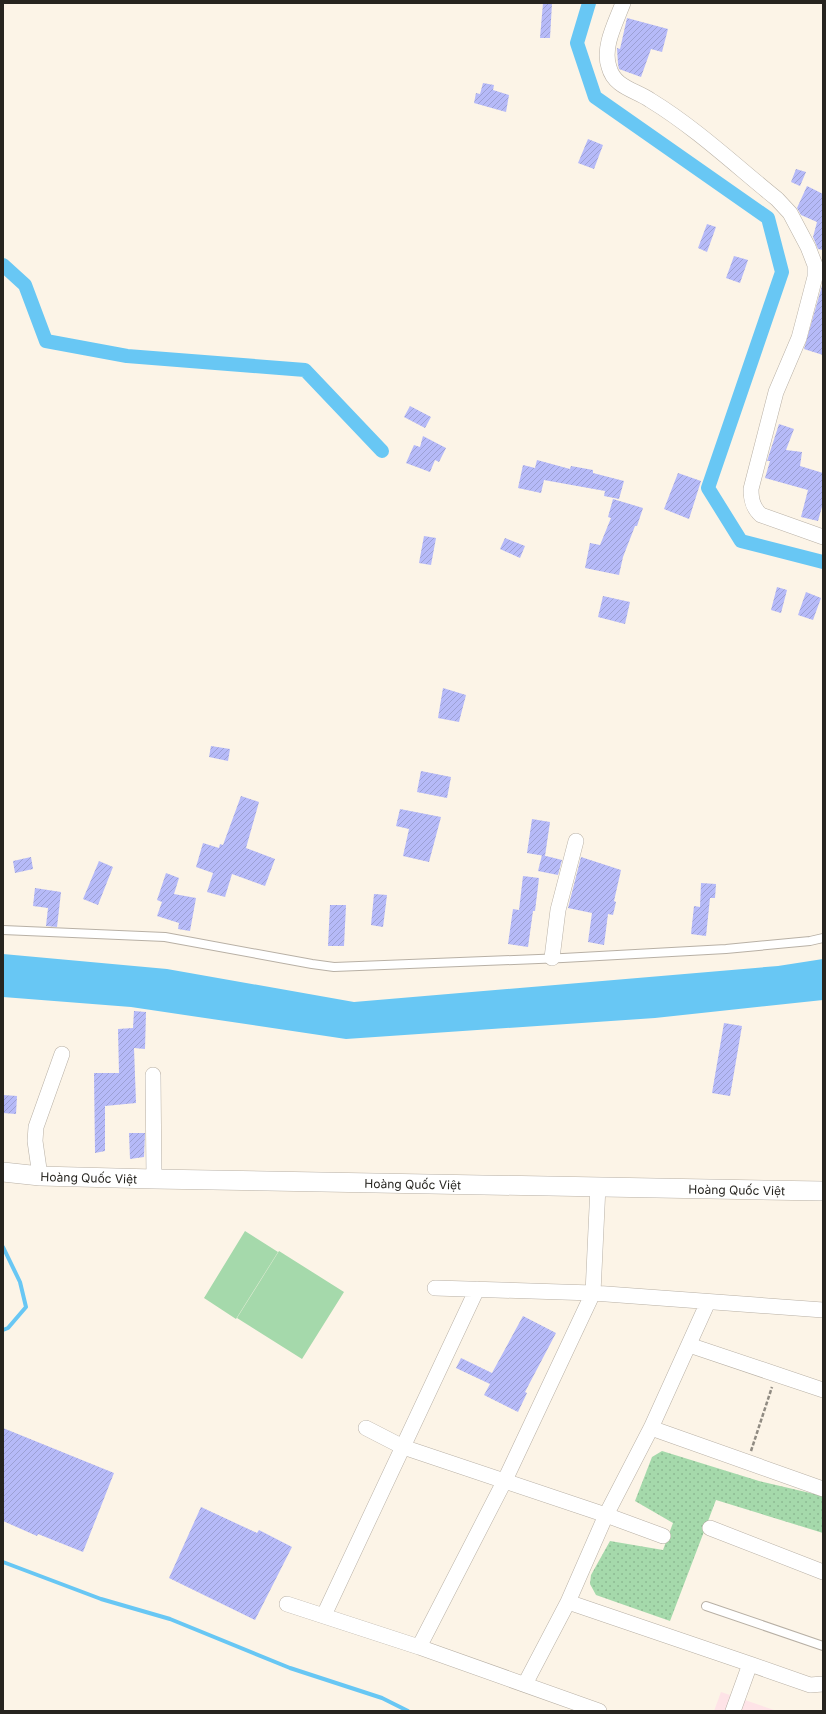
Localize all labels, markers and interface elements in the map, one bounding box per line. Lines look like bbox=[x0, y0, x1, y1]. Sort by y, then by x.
street label: Hoàng Quốc Việt bbox=[40, 1169, 137, 1186]
street label: Hoàng Quốc Việt bbox=[364, 1175, 461, 1192]
street label: Hoàng Quốc Việt bbox=[688, 1181, 785, 1198]

